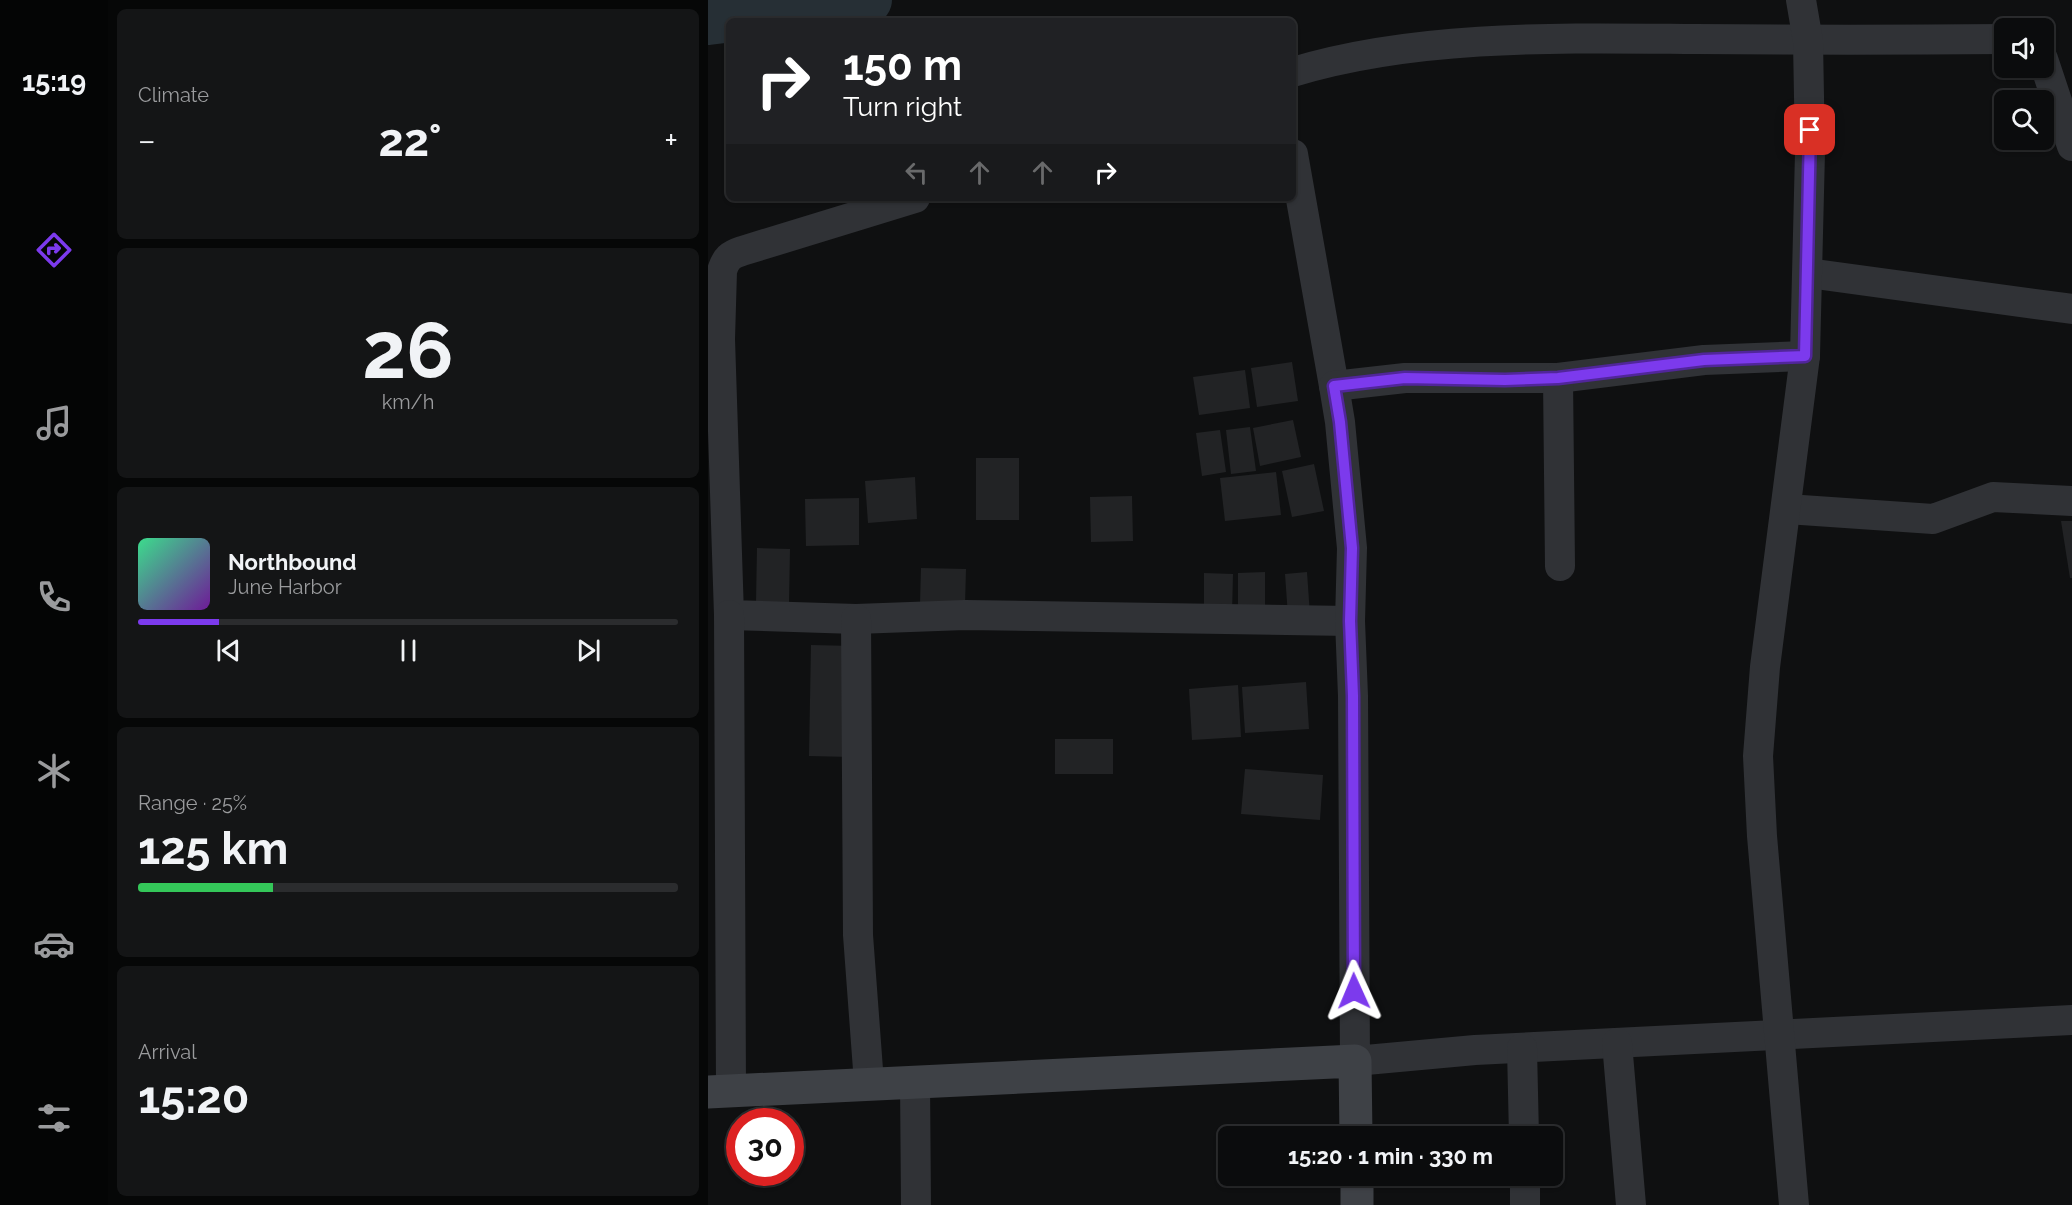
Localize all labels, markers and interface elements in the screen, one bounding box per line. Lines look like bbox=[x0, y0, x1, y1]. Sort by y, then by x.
map controls bbox=[1994, 18, 2054, 150]
button: sound bbox=[1994, 18, 2054, 78]
text: 150 m bbox=[843, 41, 962, 90]
icon: right bbox=[744, 42, 822, 120]
text: 15:19 bbox=[22, 66, 86, 97]
text: Climate bbox=[138, 83, 209, 107]
button: search bbox=[1994, 90, 2054, 150]
text: Turn right bbox=[843, 91, 962, 122]
pin bbox=[1784, 104, 1835, 155]
icon: arrive bbox=[1793, 113, 1826, 146]
text: 22° bbox=[378, 114, 442, 167]
text: − bbox=[138, 121, 156, 160]
text: + bbox=[664, 121, 678, 160]
icon: left bbox=[900, 156, 933, 189]
icon: ahead bbox=[963, 156, 996, 189]
icon: ahead bbox=[1026, 156, 1059, 189]
icon: right bbox=[1089, 156, 1122, 189]
icon: directions bbox=[33, 229, 75, 271]
text: 26 bbox=[362, 305, 454, 396]
text: km/h bbox=[382, 390, 434, 414]
icon: music bbox=[33, 402, 75, 444]
text: Northbound bbox=[228, 549, 357, 575]
text: June Harbor bbox=[228, 575, 342, 599]
icon: phone bbox=[33, 576, 75, 618]
icon: previous bbox=[212, 634, 245, 667]
icon: pause bbox=[392, 634, 425, 667]
icon: next bbox=[572, 634, 605, 667]
icon: climate bbox=[33, 750, 75, 792]
text: Range · 25% bbox=[138, 791, 247, 815]
text: 125 km bbox=[138, 822, 288, 875]
icon: car bbox=[33, 923, 75, 965]
position arrow bbox=[1322, 959, 1386, 1023]
text: Arrival bbox=[138, 1040, 197, 1064]
text: 15:20 bbox=[138, 1071, 249, 1124]
icon: filters bbox=[33, 1097, 75, 1139]
speed limit sign: 30 bbox=[726, 1108, 804, 1186]
text: 15:20 · 1 min · 330 m bbox=[1288, 1143, 1493, 1169]

